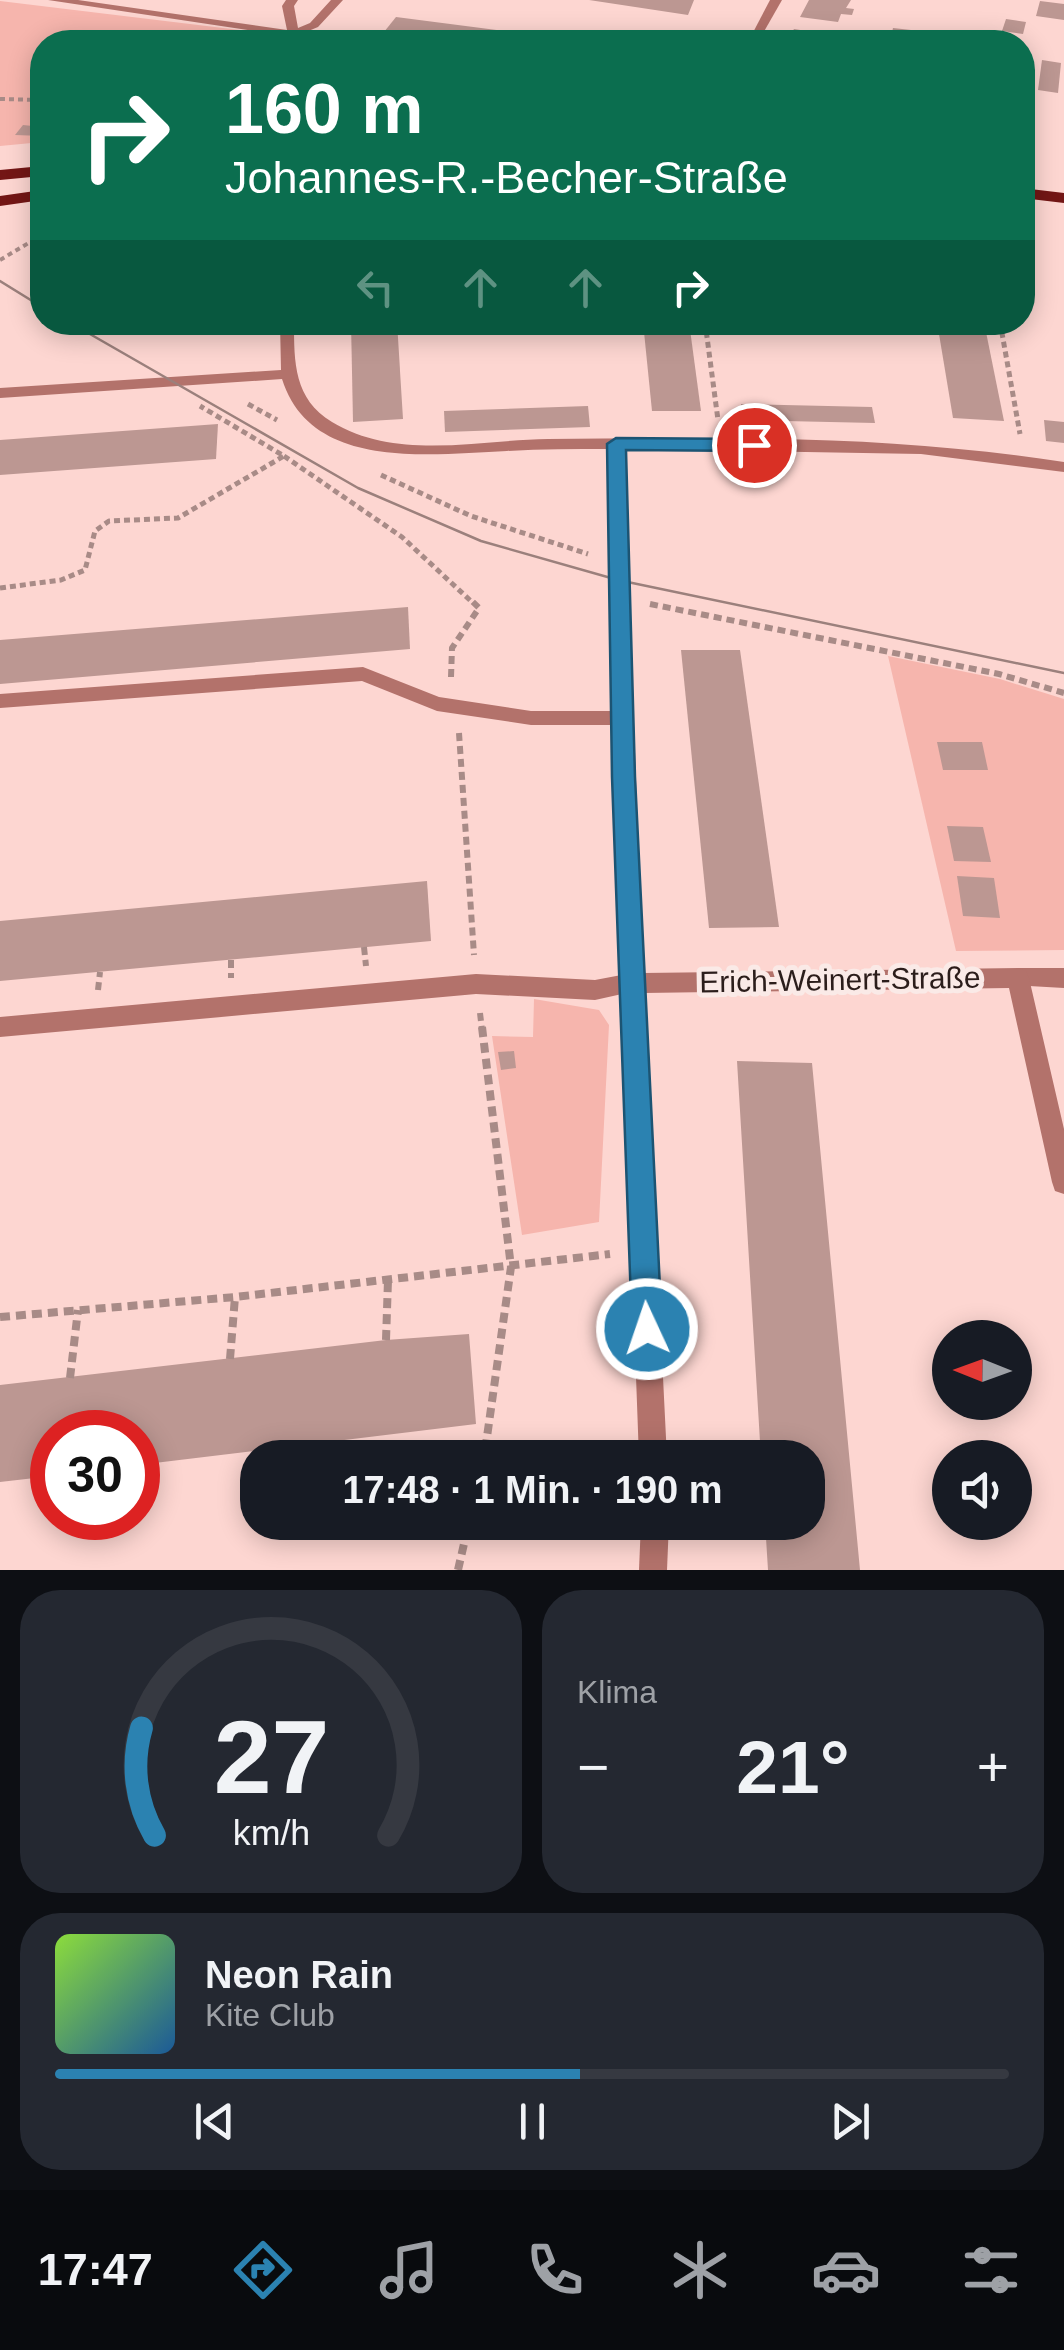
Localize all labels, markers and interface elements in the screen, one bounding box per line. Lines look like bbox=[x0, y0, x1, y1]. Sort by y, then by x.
icon: right bbox=[60, 70, 190, 200]
text: 160 m bbox=[225, 70, 423, 148]
text: Johannes-R.-Becher-Straße bbox=[225, 152, 788, 203]
icon: left bbox=[348, 260, 403, 315]
icon: ahead bbox=[453, 260, 508, 315]
icon: ahead bbox=[558, 260, 613, 315]
icon: right bbox=[663, 260, 718, 315]
pin bbox=[712, 403, 797, 488]
icon: arrive bbox=[727, 418, 782, 473]
street label: Erich-Weinert-Straße bbox=[699, 961, 981, 998]
position arrow bbox=[595, 1277, 699, 1381]
north arrow bbox=[932, 1320, 1032, 1420]
map controls bbox=[932, 1320, 1032, 1540]
speed limit sign: 30 bbox=[30, 1410, 160, 1540]
button: sound bbox=[932, 1440, 1032, 1540]
text: 17:48 · 1 Min. · 190 m bbox=[342, 1469, 723, 1511]
text: Klima bbox=[577, 1674, 657, 1710]
text: 27 bbox=[213, 1699, 329, 1815]
text: 21° bbox=[736, 1725, 850, 1809]
text: − bbox=[577, 1736, 609, 1798]
text: + bbox=[977, 1736, 1009, 1798]
text: km/h bbox=[232, 1813, 310, 1853]
text: Neon Rain bbox=[205, 1954, 393, 1996]
text: Kite Club bbox=[205, 1997, 335, 2033]
icon: previous bbox=[187, 2094, 242, 2149]
icon: pause bbox=[505, 2094, 560, 2149]
icon: next bbox=[823, 2094, 878, 2149]
icon: directions bbox=[228, 2235, 298, 2305]
icon: music bbox=[374, 2235, 444, 2305]
icon: phone bbox=[520, 2235, 590, 2305]
icon: climate bbox=[665, 2235, 735, 2305]
icon: car bbox=[811, 2235, 881, 2305]
icon: filters bbox=[956, 2235, 1026, 2305]
text: 17:47 bbox=[38, 2244, 153, 2295]

